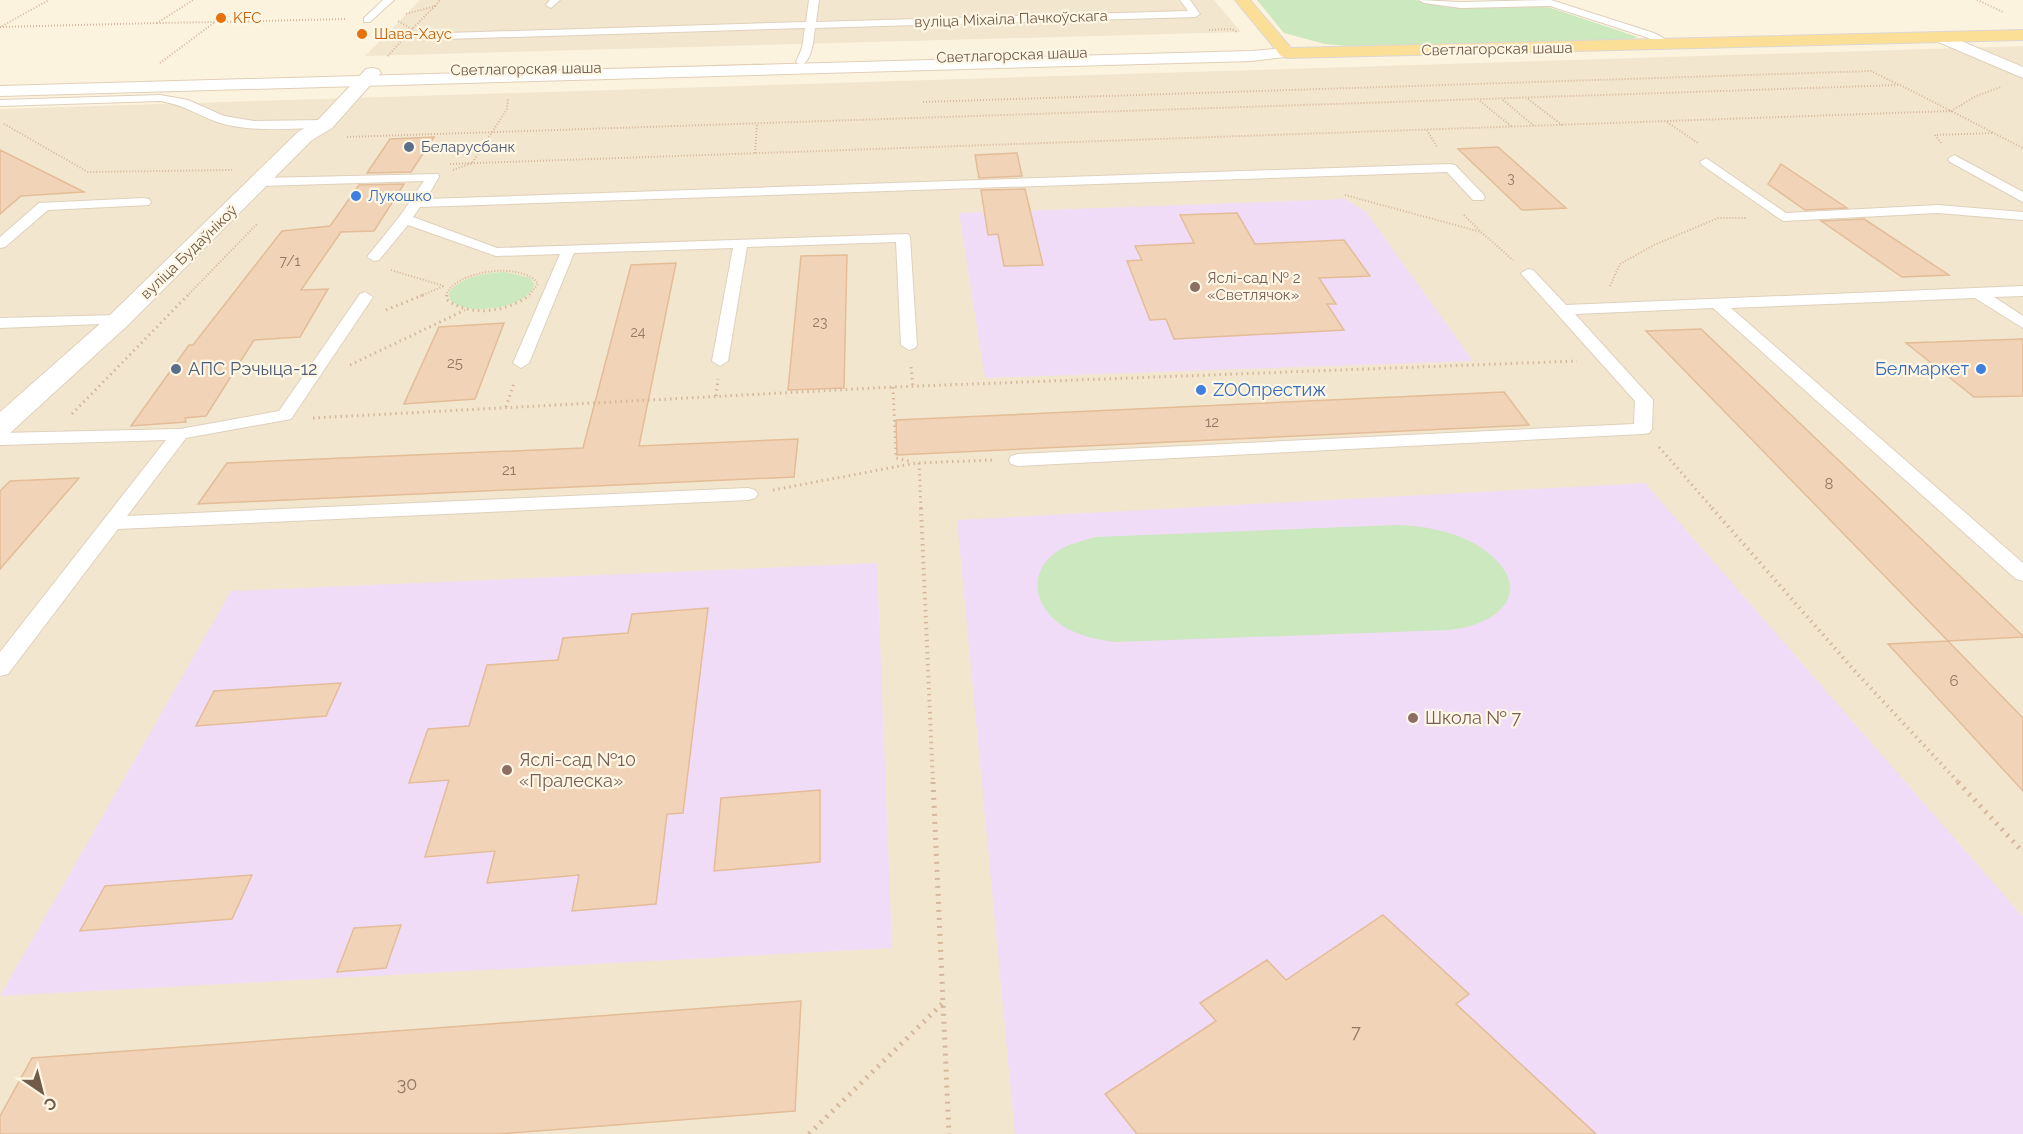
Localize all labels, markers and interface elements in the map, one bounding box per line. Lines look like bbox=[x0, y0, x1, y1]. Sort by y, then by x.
street label: вуліца Міхаіла Пачкоўскага bbox=[914, 7, 1108, 31]
place label: KFC bbox=[233, 9, 262, 27]
marker: KFC bbox=[214, 11, 228, 25]
place label: Шава-Хаус bbox=[374, 25, 452, 43]
marker: Шава-Хаус bbox=[355, 27, 369, 41]
street label: Светлагорская шаша bbox=[1421, 39, 1573, 59]
street label: Светлагорская шаша bbox=[936, 43, 1088, 67]
street label: Светлагорская шаша bbox=[450, 59, 602, 79]
place label: Беларусбанк bbox=[421, 138, 515, 156]
marker: Беларусбанк bbox=[402, 140, 416, 154]
house number: 3 bbox=[1507, 170, 1515, 186]
place label: Лукошко bbox=[368, 187, 432, 205]
marker: Лукошко bbox=[349, 189, 363, 203]
street label: вуліца Будаўнікоў bbox=[137, 201, 241, 303]
house number: 7/1 bbox=[280, 253, 300, 269]
place label: Яслі-сад № 2 «Светлячок» bbox=[1207, 269, 1301, 304]
marker: Яслі-сад № 2 «Светлячок» bbox=[1188, 280, 1202, 294]
house number: 23 bbox=[813, 314, 827, 330]
house number: 24 bbox=[631, 324, 646, 340]
house number: 25 bbox=[447, 354, 463, 372]
place label: АПС Рэчыца-12 bbox=[188, 358, 317, 379]
place label: Белмаркет bbox=[1875, 358, 1969, 379]
marker: АПС Рэчыца-12 bbox=[169, 362, 183, 376]
marker: Белмаркет bbox=[1974, 362, 1988, 376]
place label: ZOOпрестиж bbox=[1213, 379, 1326, 400]
marker: ZOOпрестиж bbox=[1194, 383, 1208, 397]
house number: 12 bbox=[1205, 413, 1219, 431]
house number: 21 bbox=[502, 461, 517, 479]
house number: 8 bbox=[1825, 475, 1834, 493]
house number: 6 bbox=[1949, 672, 1959, 690]
place label: Школа № 7 bbox=[1425, 707, 1521, 728]
marker: Школа № 7 bbox=[1406, 711, 1420, 725]
place label: Яслі-сад №10 «Пралеска» bbox=[519, 749, 636, 791]
marker: Яслі-сад №10 «Пралеска» bbox=[500, 763, 514, 777]
house number: 7 bbox=[1351, 1021, 1361, 1042]
north arrow bbox=[12, 1062, 72, 1122]
house number: 30 bbox=[397, 1073, 417, 1094]
text: С bbox=[40, 1093, 60, 1115]

